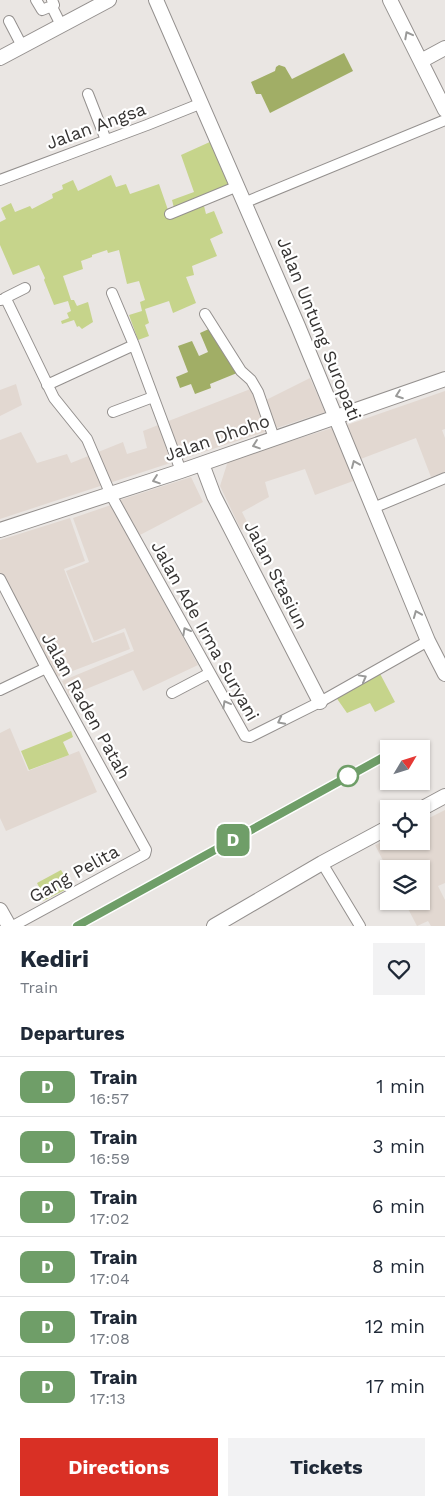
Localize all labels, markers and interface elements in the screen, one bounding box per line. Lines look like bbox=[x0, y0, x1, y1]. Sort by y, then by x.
one-way arrow bbox=[404, 31, 414, 40]
street label: Jalan Angsa bbox=[43, 98, 149, 153]
street label: Jalan Untung Suropati bbox=[273, 234, 366, 424]
one-way arrow bbox=[395, 389, 404, 399]
street label: Jalan Dhoho bbox=[162, 410, 272, 465]
one-way arrow bbox=[252, 439, 261, 449]
one-way arrow bbox=[350, 460, 361, 469]
one-way arrow bbox=[152, 474, 160, 484]
street label: Jalan Stasiun bbox=[240, 517, 313, 632]
street label: Jalan Ade Irma Suryani bbox=[147, 537, 264, 724]
one-way arrow bbox=[413, 610, 423, 619]
one-way arrow bbox=[182, 627, 192, 636]
street label: Jalan Raden Patah bbox=[38, 629, 135, 782]
one-way arrow bbox=[357, 674, 366, 684]
one-way arrow bbox=[222, 700, 232, 709]
one-way arrow bbox=[278, 715, 287, 725]
north arrow bbox=[380, 740, 430, 790]
map controls bbox=[380, 740, 430, 910]
unlabelled marker bbox=[337, 765, 359, 787]
button: locate bbox=[380, 800, 430, 850]
line badge: D bbox=[217, 824, 249, 856]
text: D bbox=[227, 829, 239, 850]
street label: Gang Pelita bbox=[25, 840, 122, 907]
button: layers bbox=[380, 860, 430, 910]
button: heart bbox=[373, 943, 425, 995]
text: Kediri bbox=[20, 945, 89, 973]
text: Train bbox=[20, 978, 58, 997]
text: Departures bbox=[20, 1022, 125, 1045]
text: Train bbox=[90, 1066, 138, 1089]
text: 1 min bbox=[376, 1075, 425, 1098]
text: D bbox=[41, 1076, 54, 1097]
text: 16:57 bbox=[90, 1089, 129, 1108]
text: Train bbox=[90, 1126, 138, 1149]
text: 3 min bbox=[373, 1135, 425, 1158]
text: D bbox=[41, 1136, 54, 1157]
text: 16:59 bbox=[90, 1149, 130, 1168]
text: Train bbox=[90, 1186, 138, 1209]
text: 6 min bbox=[372, 1195, 425, 1218]
text: D bbox=[41, 1196, 54, 1217]
text: 17:02 bbox=[90, 1209, 129, 1228]
text: Train bbox=[90, 1246, 138, 1269]
text: 8 min bbox=[372, 1255, 425, 1278]
text: D bbox=[41, 1256, 54, 1277]
text: 17:04 bbox=[90, 1269, 130, 1288]
text: Train bbox=[90, 1306, 138, 1329]
text: 12 min bbox=[365, 1315, 425, 1338]
text: D bbox=[41, 1316, 54, 1337]
text: 17:08 bbox=[90, 1329, 130, 1348]
text: Train bbox=[90, 1366, 138, 1389]
text: 17 min bbox=[366, 1375, 425, 1398]
text: D bbox=[41, 1376, 54, 1397]
text: 17:13 bbox=[90, 1389, 126, 1408]
button: Directions bbox=[20, 1438, 218, 1496]
button: Tickets bbox=[228, 1438, 425, 1496]

